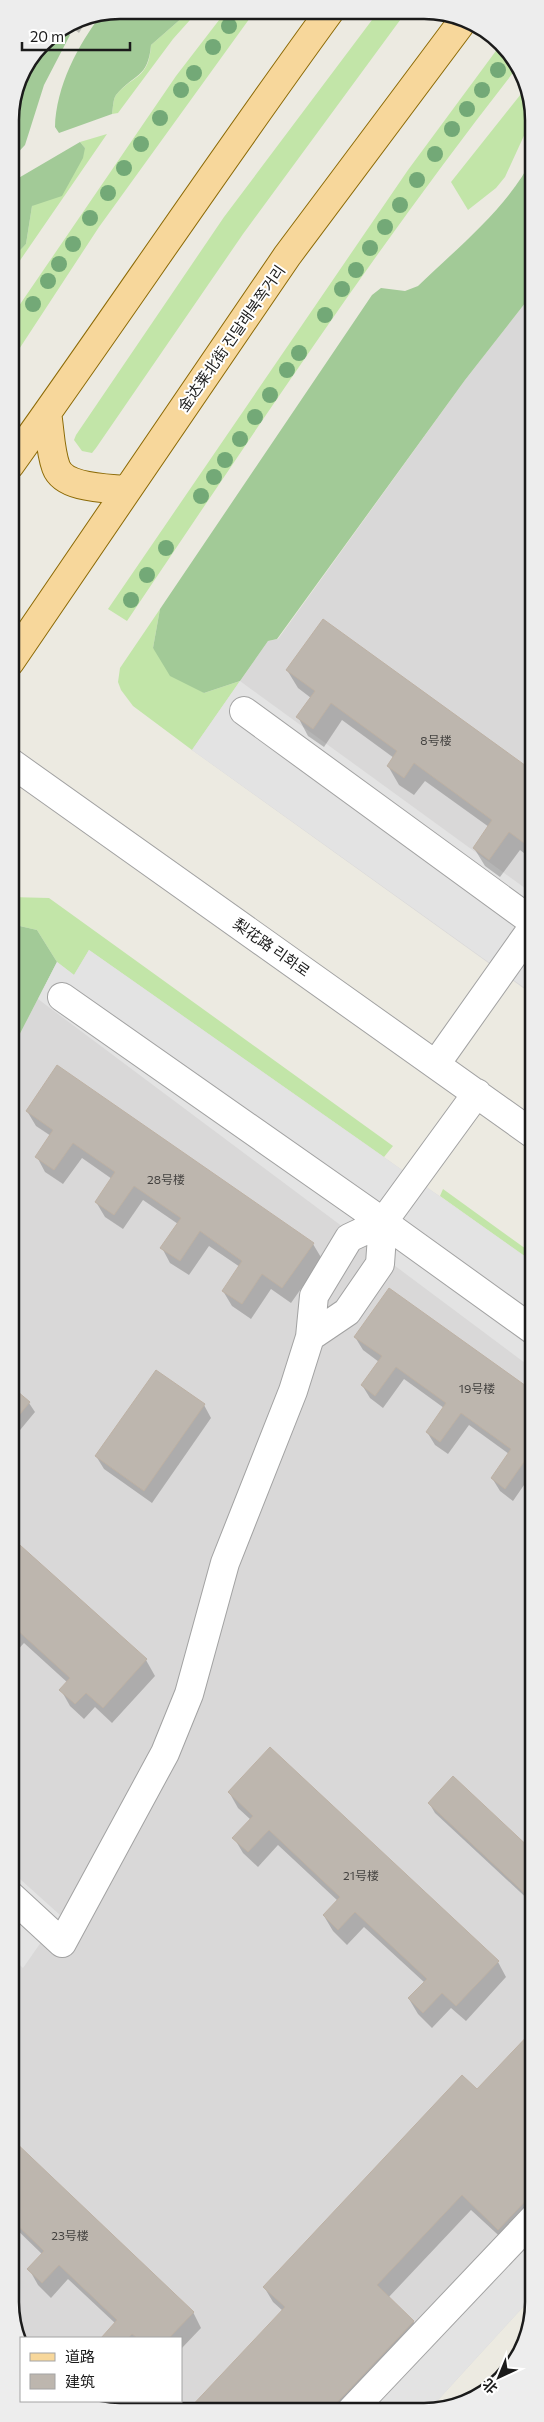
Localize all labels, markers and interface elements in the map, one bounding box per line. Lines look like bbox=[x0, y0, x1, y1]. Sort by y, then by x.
scale bar bbox=[22, 20, 130, 52]
text: 20 m bbox=[30, 27, 64, 45]
street label: 金达莱北街 진달래북쪽거리 bbox=[174, 261, 288, 415]
house number: 8号楼 bbox=[420, 733, 452, 747]
street label: 梨花路 리화로 bbox=[230, 914, 314, 980]
house number: 28号楼 bbox=[147, 1172, 185, 1186]
house number: 19号楼 bbox=[459, 1381, 495, 1395]
house number: 21号楼 bbox=[343, 1868, 379, 1882]
house number: 23号楼 bbox=[51, 2228, 89, 2242]
legend bbox=[20, 2337, 182, 2402]
text: 道路 bbox=[65, 2347, 95, 2365]
north arrow bbox=[474, 2352, 524, 2402]
text: 建筑 bbox=[65, 2372, 95, 2390]
text: 北 bbox=[479, 2376, 501, 2398]

